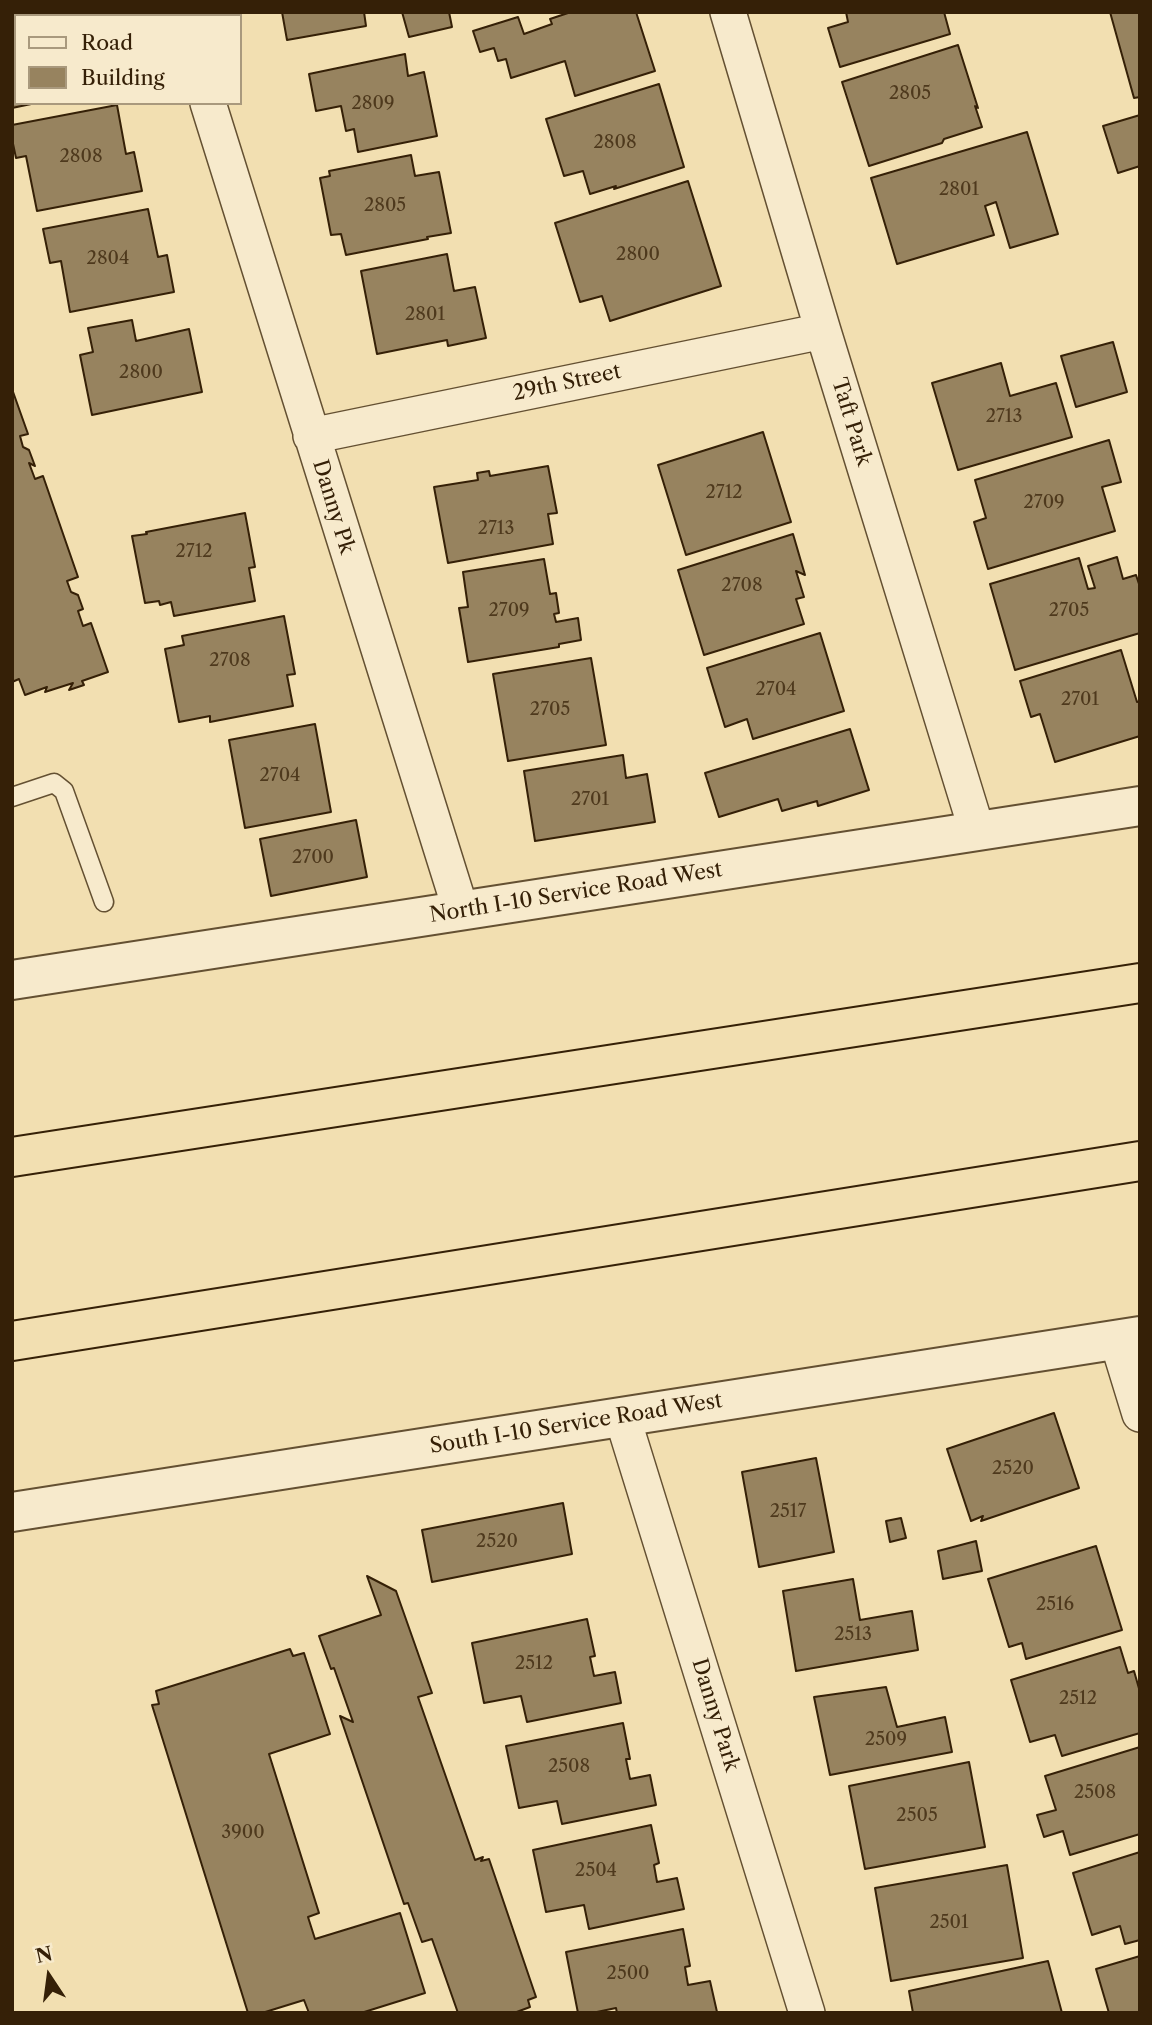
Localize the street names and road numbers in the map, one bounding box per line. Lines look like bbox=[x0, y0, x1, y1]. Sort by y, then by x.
street label: 29th Street bbox=[511, 359, 623, 407]
street label: Taft Park bbox=[826, 375, 876, 469]
street label: Danny Pk bbox=[307, 457, 359, 557]
street label: North I-10 Service Road West bbox=[428, 857, 724, 929]
street label: South I-10 Service Road West bbox=[428, 1388, 724, 1460]
street label: Danny Park bbox=[686, 1655, 744, 1775]

